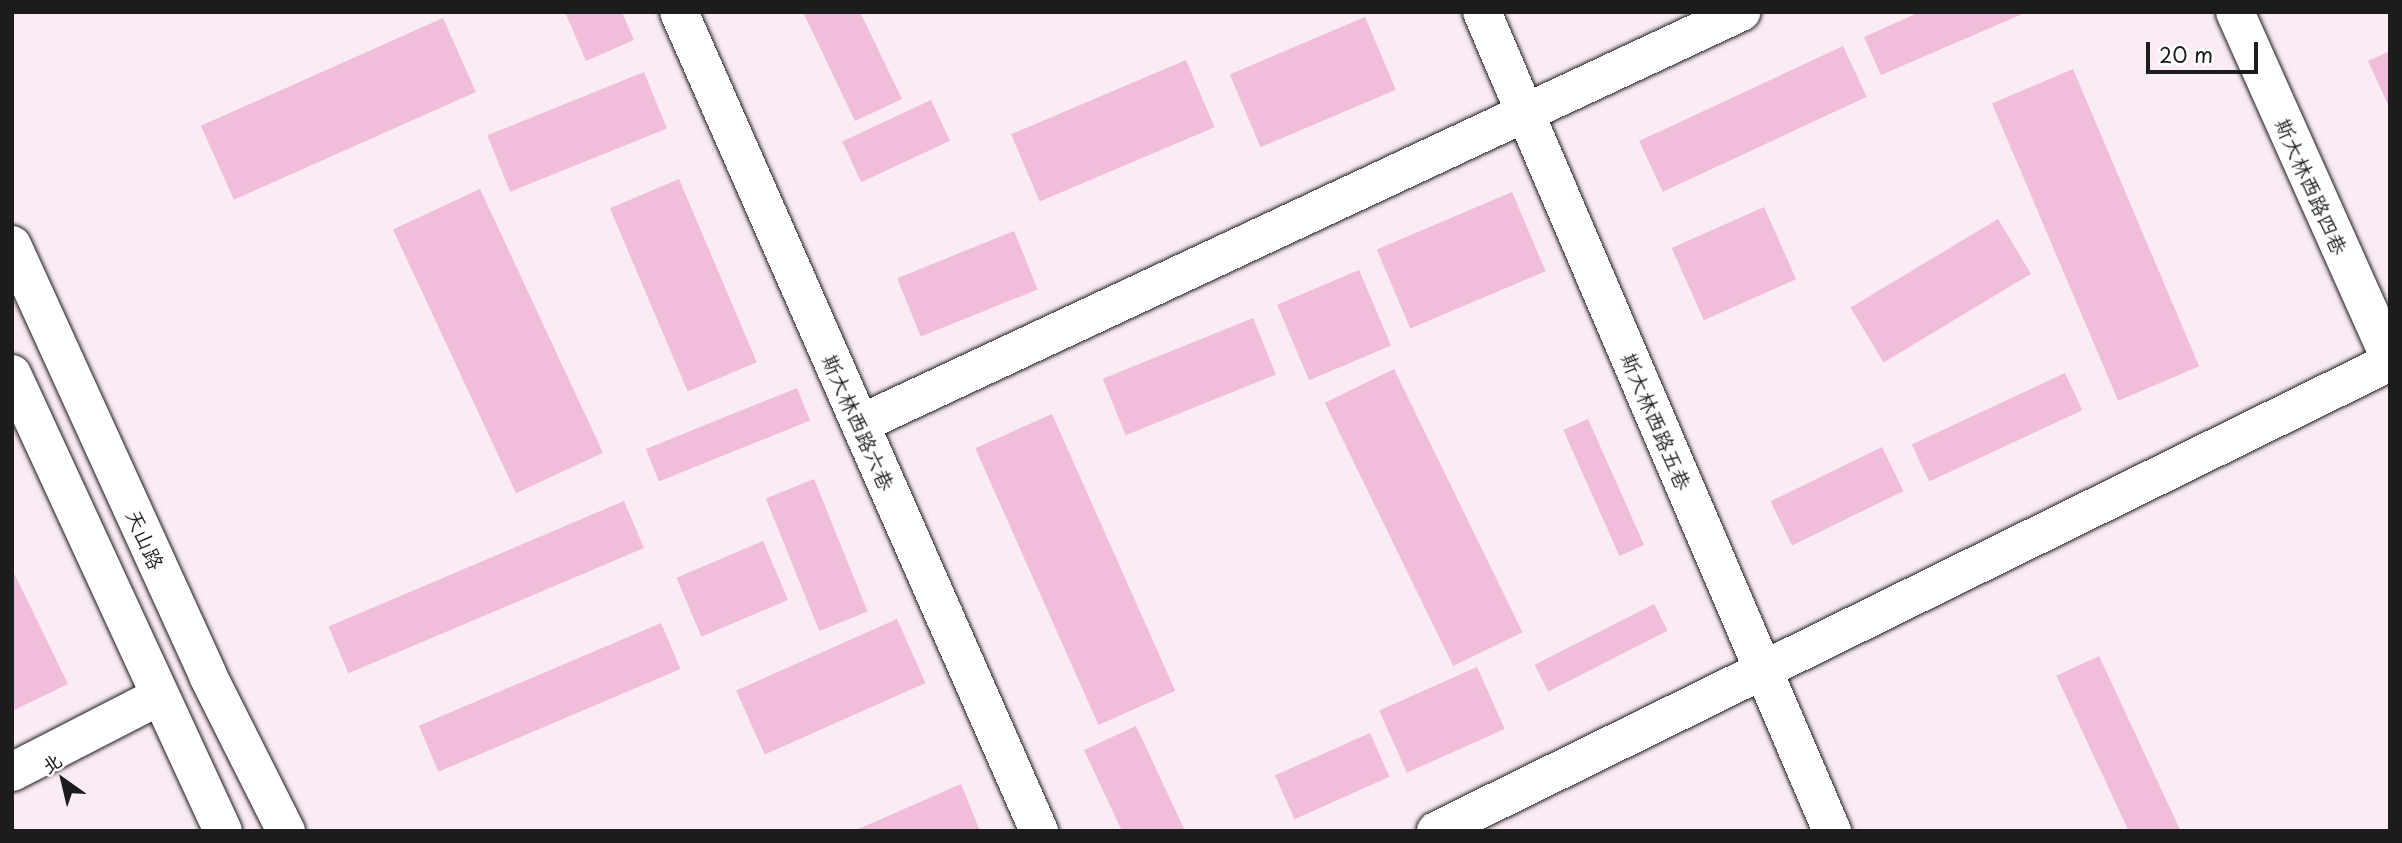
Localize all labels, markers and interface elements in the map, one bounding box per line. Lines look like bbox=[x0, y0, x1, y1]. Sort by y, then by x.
scale bar bbox=[2150, 28, 2262, 72]
text: 20 m bbox=[2159, 38, 2213, 70]
street label: 斯大林西路四巷 bbox=[2271, 114, 2353, 258]
street label: 斯大林西路五巷 bbox=[1617, 348, 1697, 494]
street label: 斯大林西路六巷 bbox=[818, 350, 900, 494]
street label: 天山路 bbox=[122, 505, 170, 573]
north arrow bbox=[28, 745, 98, 815]
text: 北 bbox=[36, 746, 67, 780]

